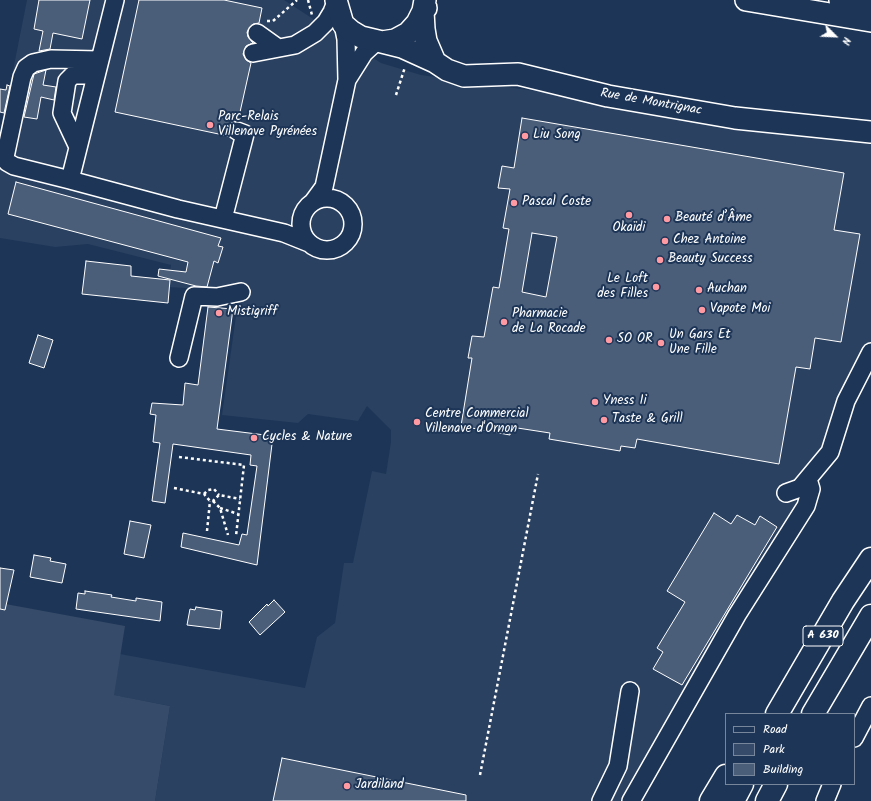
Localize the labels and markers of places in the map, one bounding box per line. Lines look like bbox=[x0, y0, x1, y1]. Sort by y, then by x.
place label: Parc-Relais Villenave Pyrénées bbox=[218, 110, 317, 141]
marker: Parc-Relais Villenave Pyrénées bbox=[205, 120, 215, 130]
place label: Liu Song bbox=[533, 128, 581, 144]
marker: Liu Song bbox=[520, 131, 530, 141]
place label: Pascal Coste bbox=[522, 195, 591, 211]
marker: Pascal Coste bbox=[509, 198, 519, 208]
marker: Okaïdi bbox=[624, 210, 634, 220]
place label: Beauté d’Âme bbox=[675, 211, 752, 227]
marker: Beauté d’Âme bbox=[662, 214, 672, 224]
place label: Okaïdi bbox=[613, 221, 645, 237]
place label: Chez Antoine bbox=[673, 233, 746, 249]
marker: Chez Antoine bbox=[660, 236, 670, 246]
place label: Beauty Success bbox=[668, 252, 752, 268]
marker: Beauty Success bbox=[655, 255, 665, 265]
place label: Le Loft des Filles bbox=[597, 272, 648, 303]
marker: Le Loft des Filles bbox=[651, 282, 661, 292]
place label: Auchan bbox=[707, 282, 747, 298]
marker: Auchan bbox=[694, 285, 704, 295]
place label: Vapote Moi bbox=[710, 302, 770, 318]
place label: Mistigriff bbox=[227, 305, 277, 321]
marker: Vapote Moi bbox=[697, 305, 707, 315]
place label: Pharmacie de La Rocade bbox=[512, 307, 586, 338]
marker: Mistigriff bbox=[214, 308, 224, 318]
marker: Pharmacie de La Rocade bbox=[499, 317, 509, 327]
place label: Un Gars Et Une Fille bbox=[669, 328, 731, 359]
place label: SO OR bbox=[617, 332, 653, 348]
marker: SO OR bbox=[604, 335, 614, 345]
marker: Un Gars Et Une Fille bbox=[656, 338, 666, 348]
place label: Yness Ii bbox=[603, 394, 647, 410]
marker: Yness Ii bbox=[590, 397, 600, 407]
place label: Centre Commercial Villenave d'Ornon bbox=[425, 407, 529, 438]
place label: Taste & Grill bbox=[612, 412, 683, 428]
marker: Taste & Grill bbox=[599, 415, 609, 425]
marker: Centre Commercial Villenave d'Ornon bbox=[412, 417, 422, 427]
place label: Cycles & Nature bbox=[262, 430, 352, 446]
marker: Cycles & Nature bbox=[249, 433, 259, 443]
place label: Jardiland bbox=[355, 778, 404, 794]
marker: Jardiland bbox=[342, 781, 352, 791]

